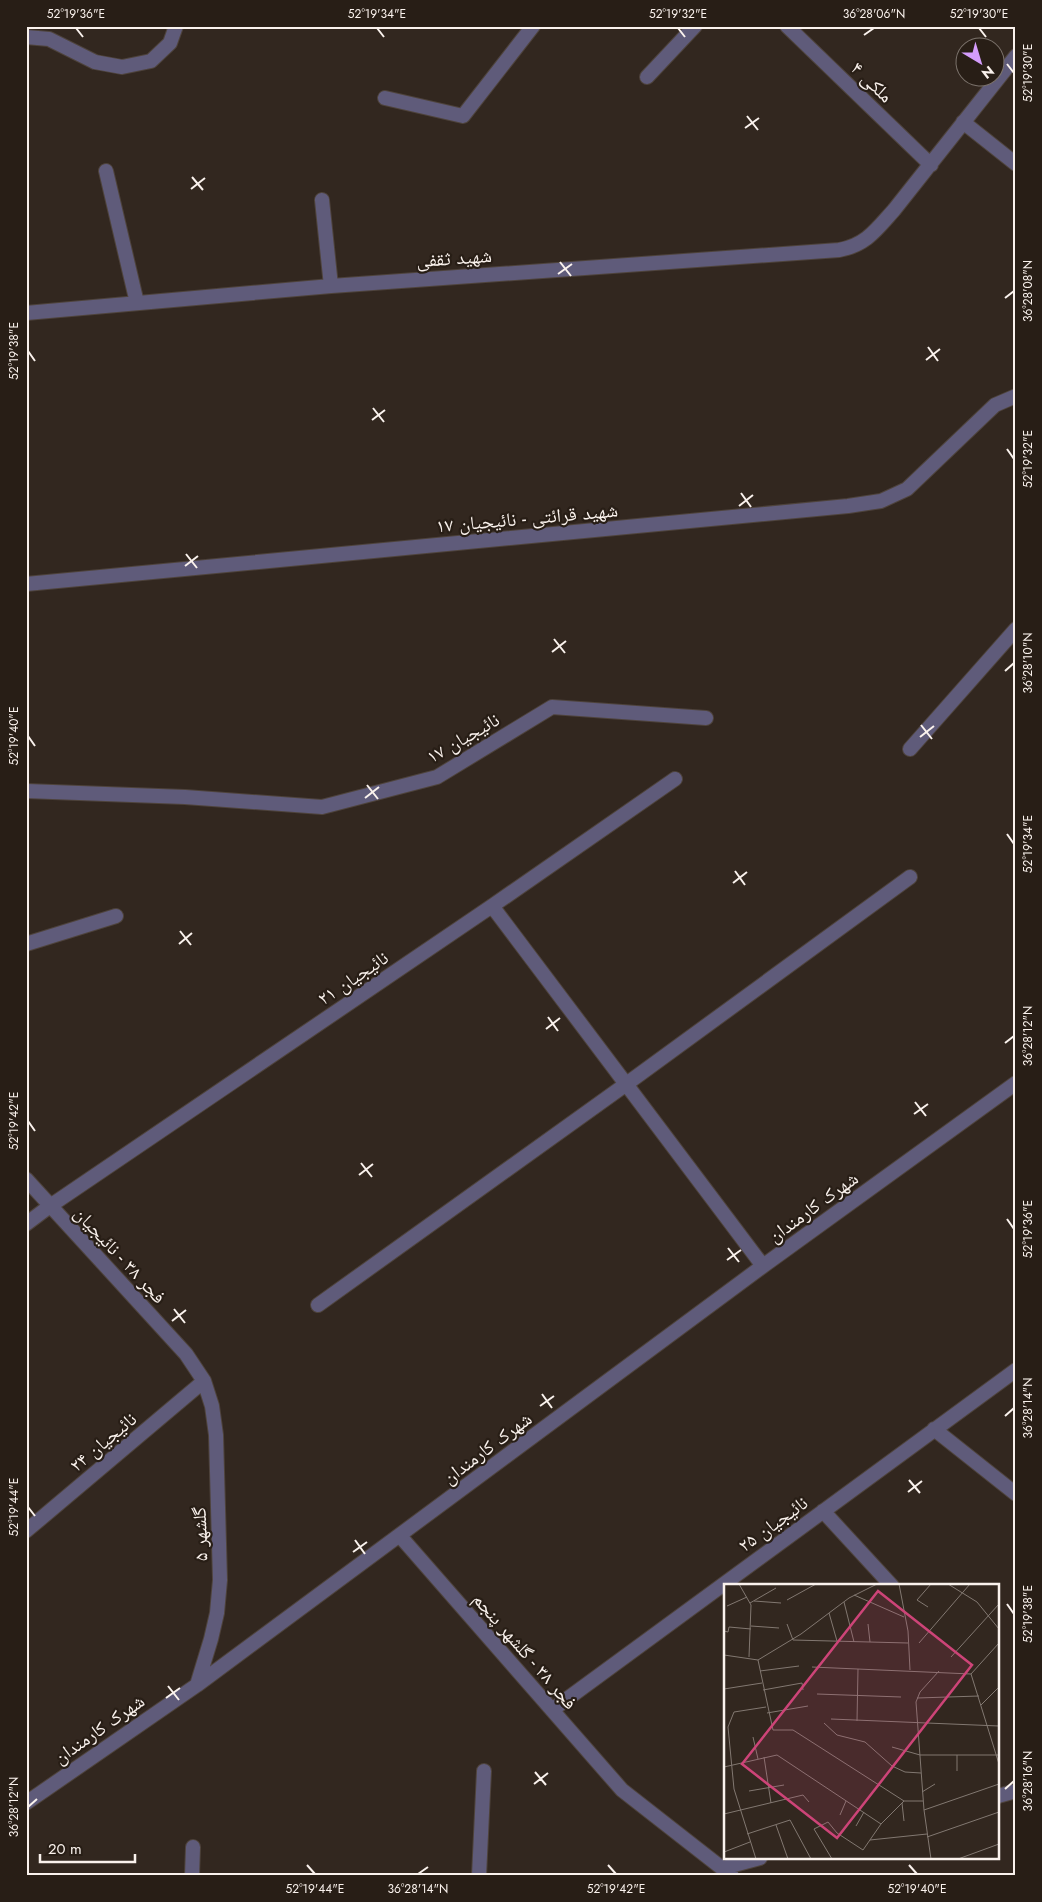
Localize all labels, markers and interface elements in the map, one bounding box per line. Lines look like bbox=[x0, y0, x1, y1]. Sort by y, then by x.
text: 52°19'36"E bbox=[47, 5, 105, 23]
text: 52°19'34"E bbox=[348, 5, 406, 23]
text: 52°19'32"E bbox=[649, 5, 707, 23]
text: 36°28'06"N bbox=[843, 5, 905, 23]
text: 52°19'30"E bbox=[950, 5, 1008, 23]
north arrow bbox=[954, 38, 1004, 88]
text: 52°19'30"E bbox=[1019, 44, 1037, 102]
street label: ملکی ۴ bbox=[845, 55, 899, 109]
text: N bbox=[977, 61, 999, 84]
street label: شهید ثقفی bbox=[415, 242, 493, 274]
text: 36°28'08"N bbox=[1019, 260, 1037, 322]
text: 52°19'38"E bbox=[5, 322, 23, 380]
text: 52°19'32"E bbox=[1019, 430, 1037, 488]
street label: شهید قرائتی - نائیجیان ۱۷ bbox=[435, 497, 619, 539]
text: 36°28'10"N bbox=[1019, 632, 1037, 694]
text: 52°19'40"E bbox=[5, 706, 23, 766]
street label: نائیجیان ۱۷ bbox=[421, 706, 505, 770]
text: 52°19'34"E bbox=[1019, 815, 1037, 873]
street label: نائیجیان ۲۱ bbox=[312, 944, 394, 1012]
text: 36°28'12"N bbox=[1019, 1006, 1037, 1066]
text: 52°19'42"E bbox=[5, 1092, 23, 1150]
street label: شهرک کارمندان bbox=[762, 1165, 864, 1249]
street label: فجر ۳۸ - نائیجیان bbox=[68, 1200, 172, 1310]
text: 52°19'36"E bbox=[1019, 1200, 1037, 1258]
text: 36°28'14"N bbox=[1019, 1378, 1037, 1438]
street label: شهرک کارمندان bbox=[437, 1405, 537, 1491]
street label: نائیجیان ۲۴ bbox=[64, 1406, 142, 1478]
text: 52°19'44"E bbox=[5, 1478, 23, 1536]
street label: نائیجیان ۲۵ bbox=[733, 1489, 813, 1559]
street label: گلشهر ۵ bbox=[186, 1506, 214, 1562]
inset map bbox=[724, 1584, 1000, 1860]
text: 52°19'38"E bbox=[1019, 1585, 1037, 1643]
street label: فجر ۳۸ - گلشهر پنجم bbox=[467, 1587, 583, 1715]
street label: شهرک کارمندان bbox=[48, 1688, 150, 1770]
text: 36°28'16"N bbox=[1019, 1751, 1037, 1811]
text: 36°28'12"N bbox=[5, 1777, 23, 1837]
scale bar bbox=[40, 1832, 135, 1864]
text: 20 m bbox=[48, 1838, 82, 1860]
text: 52°19'44"E bbox=[286, 1880, 344, 1898]
text: 36°28'14"N bbox=[388, 1880, 448, 1898]
text: 52°19'42"E bbox=[587, 1880, 645, 1898]
text: 52°19'40"E bbox=[887, 1880, 947, 1898]

